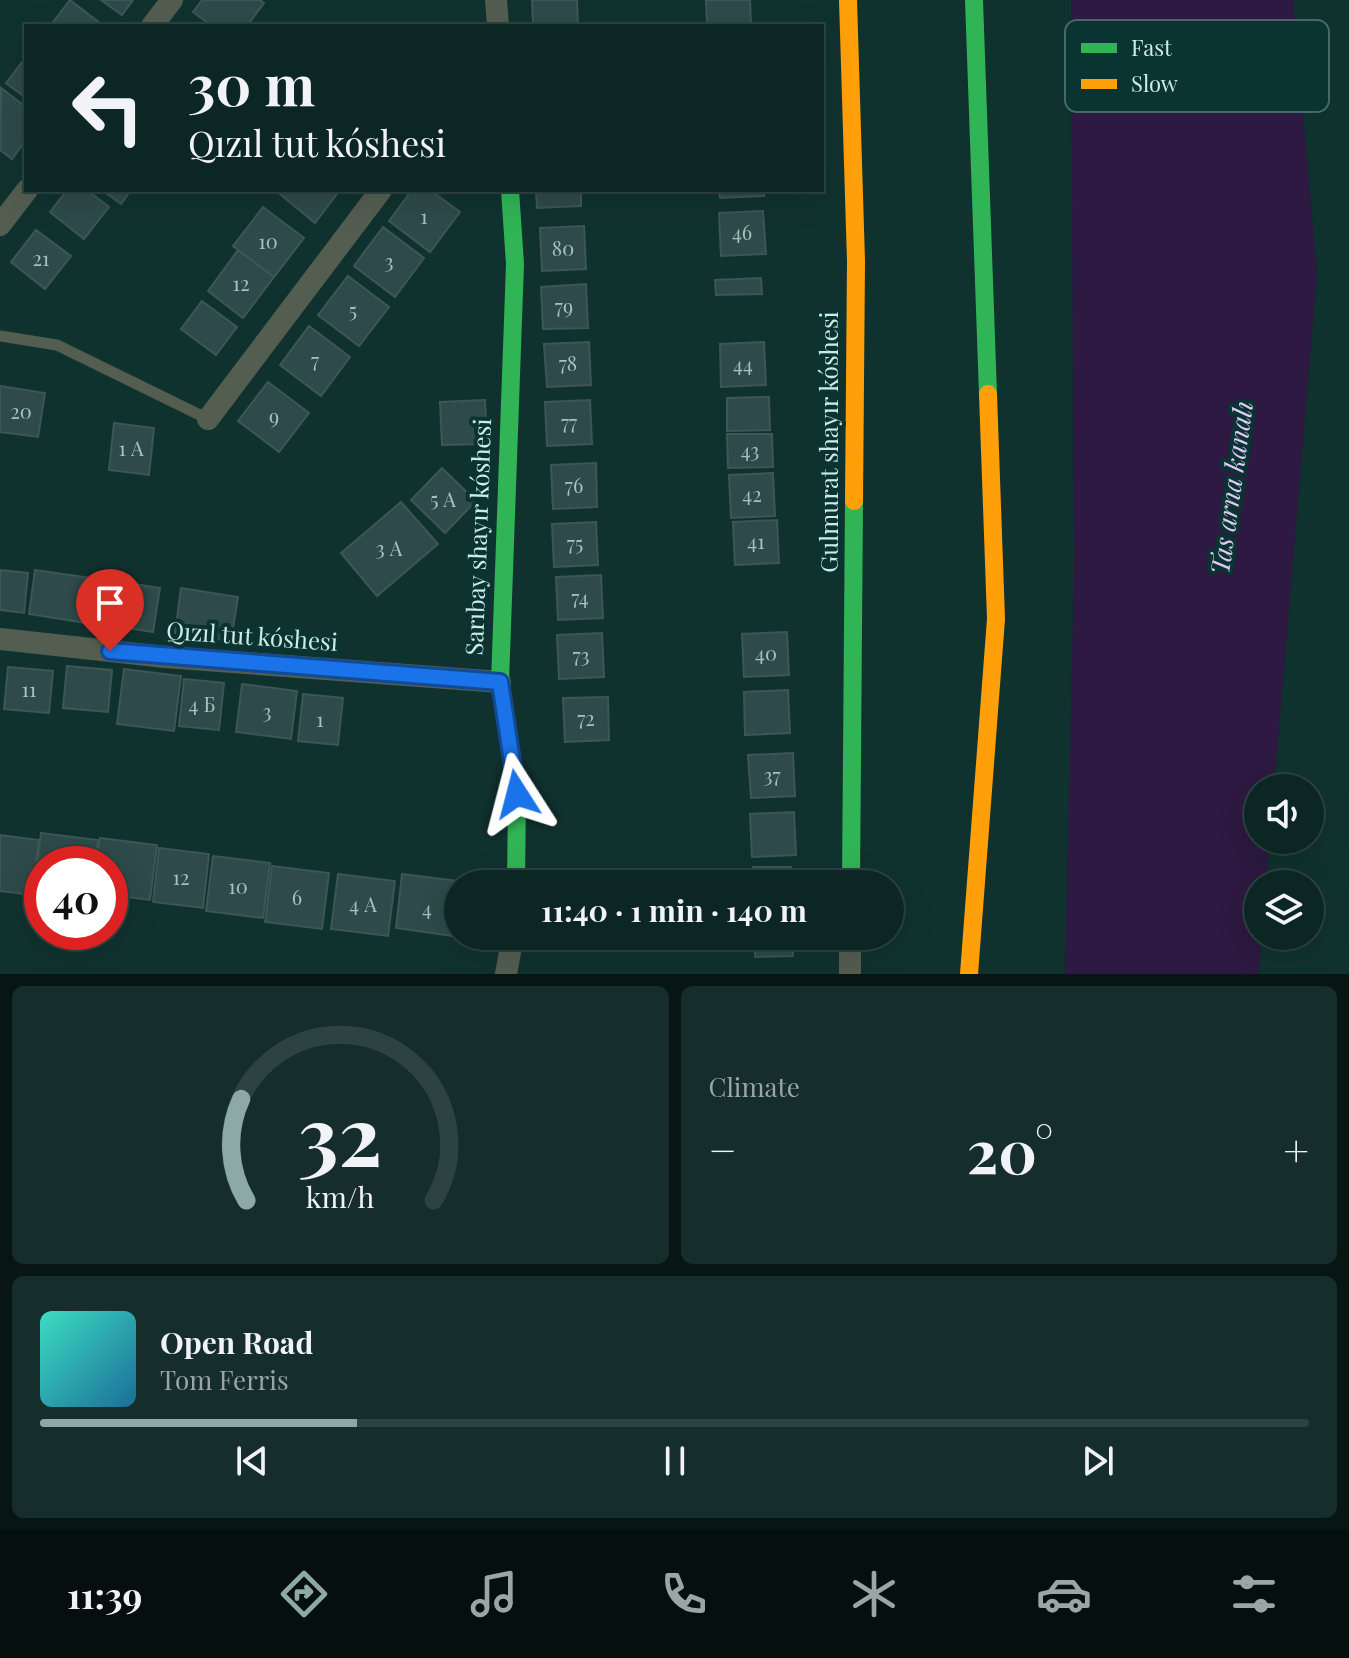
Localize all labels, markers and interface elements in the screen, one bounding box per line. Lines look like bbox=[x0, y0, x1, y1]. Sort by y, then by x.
legend bbox=[1065, 20, 1329, 112]
text: Fast bbox=[1131, 32, 1173, 62]
text: 30 m bbox=[188, 46, 315, 121]
icon: left bbox=[56, 56, 160, 160]
text: Slow bbox=[1131, 68, 1178, 98]
text: Qızıl tut kóshesi bbox=[188, 118, 446, 166]
house number: 1 bbox=[420, 202, 428, 229]
house number: 46 bbox=[732, 218, 752, 245]
house number: 10 bbox=[258, 227, 278, 254]
house number: 80 bbox=[552, 234, 574, 261]
house number: 21 bbox=[33, 244, 49, 271]
house number: 3 bbox=[384, 247, 394, 274]
house number: 12 bbox=[233, 269, 249, 296]
house number: 79 bbox=[555, 292, 573, 319]
house number: 5 bbox=[349, 296, 357, 323]
street label: Gulmurat shayır kóshesi bbox=[812, 311, 844, 573]
house number: 7 bbox=[311, 346, 319, 373]
house number: 78 bbox=[559, 349, 577, 376]
house number: 44 bbox=[733, 350, 753, 377]
house number: 20 bbox=[10, 397, 32, 424]
water label: Tas arna kanalı bbox=[1201, 399, 1260, 577]
house number: 9 bbox=[269, 402, 279, 429]
house number: 77 bbox=[561, 408, 577, 435]
street label: Sarıbay shayır kóshesi bbox=[457, 418, 497, 656]
house number: 1 А bbox=[119, 434, 144, 461]
house number: 43 bbox=[741, 436, 759, 463]
house number: 76 bbox=[565, 471, 583, 498]
house number: 42 bbox=[742, 480, 762, 507]
house number: 5 А bbox=[430, 485, 456, 512]
house number: 41 bbox=[747, 527, 765, 554]
house number: 75 bbox=[567, 529, 583, 556]
house number: 3 А bbox=[376, 534, 403, 561]
pin bbox=[76, 569, 144, 651]
icon: arrive bbox=[88, 581, 132, 625]
house number: 74 bbox=[571, 583, 589, 610]
street label: Qızıl tut kóshesi bbox=[165, 613, 339, 657]
house number: 40 bbox=[755, 639, 777, 666]
house number: 73 bbox=[572, 641, 590, 668]
house number: 11 bbox=[22, 675, 36, 702]
house number: 4 Б bbox=[189, 690, 215, 717]
house number: 3 bbox=[262, 697, 272, 724]
house number: 72 bbox=[577, 704, 595, 731]
house number: 1 bbox=[316, 705, 324, 732]
position arrow bbox=[475, 752, 559, 836]
house number: 37 bbox=[763, 761, 781, 788]
map controls bbox=[1244, 774, 1324, 950]
button: sound bbox=[1244, 774, 1324, 854]
speed limit sign: 40 bbox=[24, 846, 128, 950]
house number: 12 bbox=[173, 863, 189, 890]
button: layers bbox=[1244, 870, 1324, 950]
house number: 10 bbox=[228, 872, 248, 899]
house number: 6 bbox=[292, 883, 302, 910]
house number: 4 А bbox=[349, 890, 377, 917]
text: 11:40 · 1 min · 140 m bbox=[541, 890, 807, 930]
house number: 4 bbox=[422, 894, 432, 921]
text: Climate bbox=[709, 1069, 800, 1104]
text: 32 bbox=[298, 1077, 382, 1188]
text: 20° bbox=[967, 1109, 1053, 1189]
text: − bbox=[709, 1119, 737, 1178]
text: + bbox=[1283, 1119, 1309, 1178]
text: km/h bbox=[306, 1177, 375, 1215]
text: Open Road bbox=[160, 1322, 313, 1362]
text: Tom Ferris bbox=[160, 1362, 289, 1397]
icon: previous bbox=[230, 1439, 274, 1483]
icon: pause bbox=[653, 1439, 697, 1483]
icon: next bbox=[1076, 1439, 1120, 1483]
icon: directions bbox=[276, 1566, 332, 1622]
icon: music bbox=[466, 1566, 522, 1622]
icon: phone bbox=[656, 1566, 712, 1622]
icon: climate bbox=[846, 1566, 902, 1622]
icon: car bbox=[1036, 1566, 1092, 1622]
icon: filters bbox=[1226, 1566, 1282, 1622]
text: 11:39 bbox=[67, 1570, 142, 1618]

